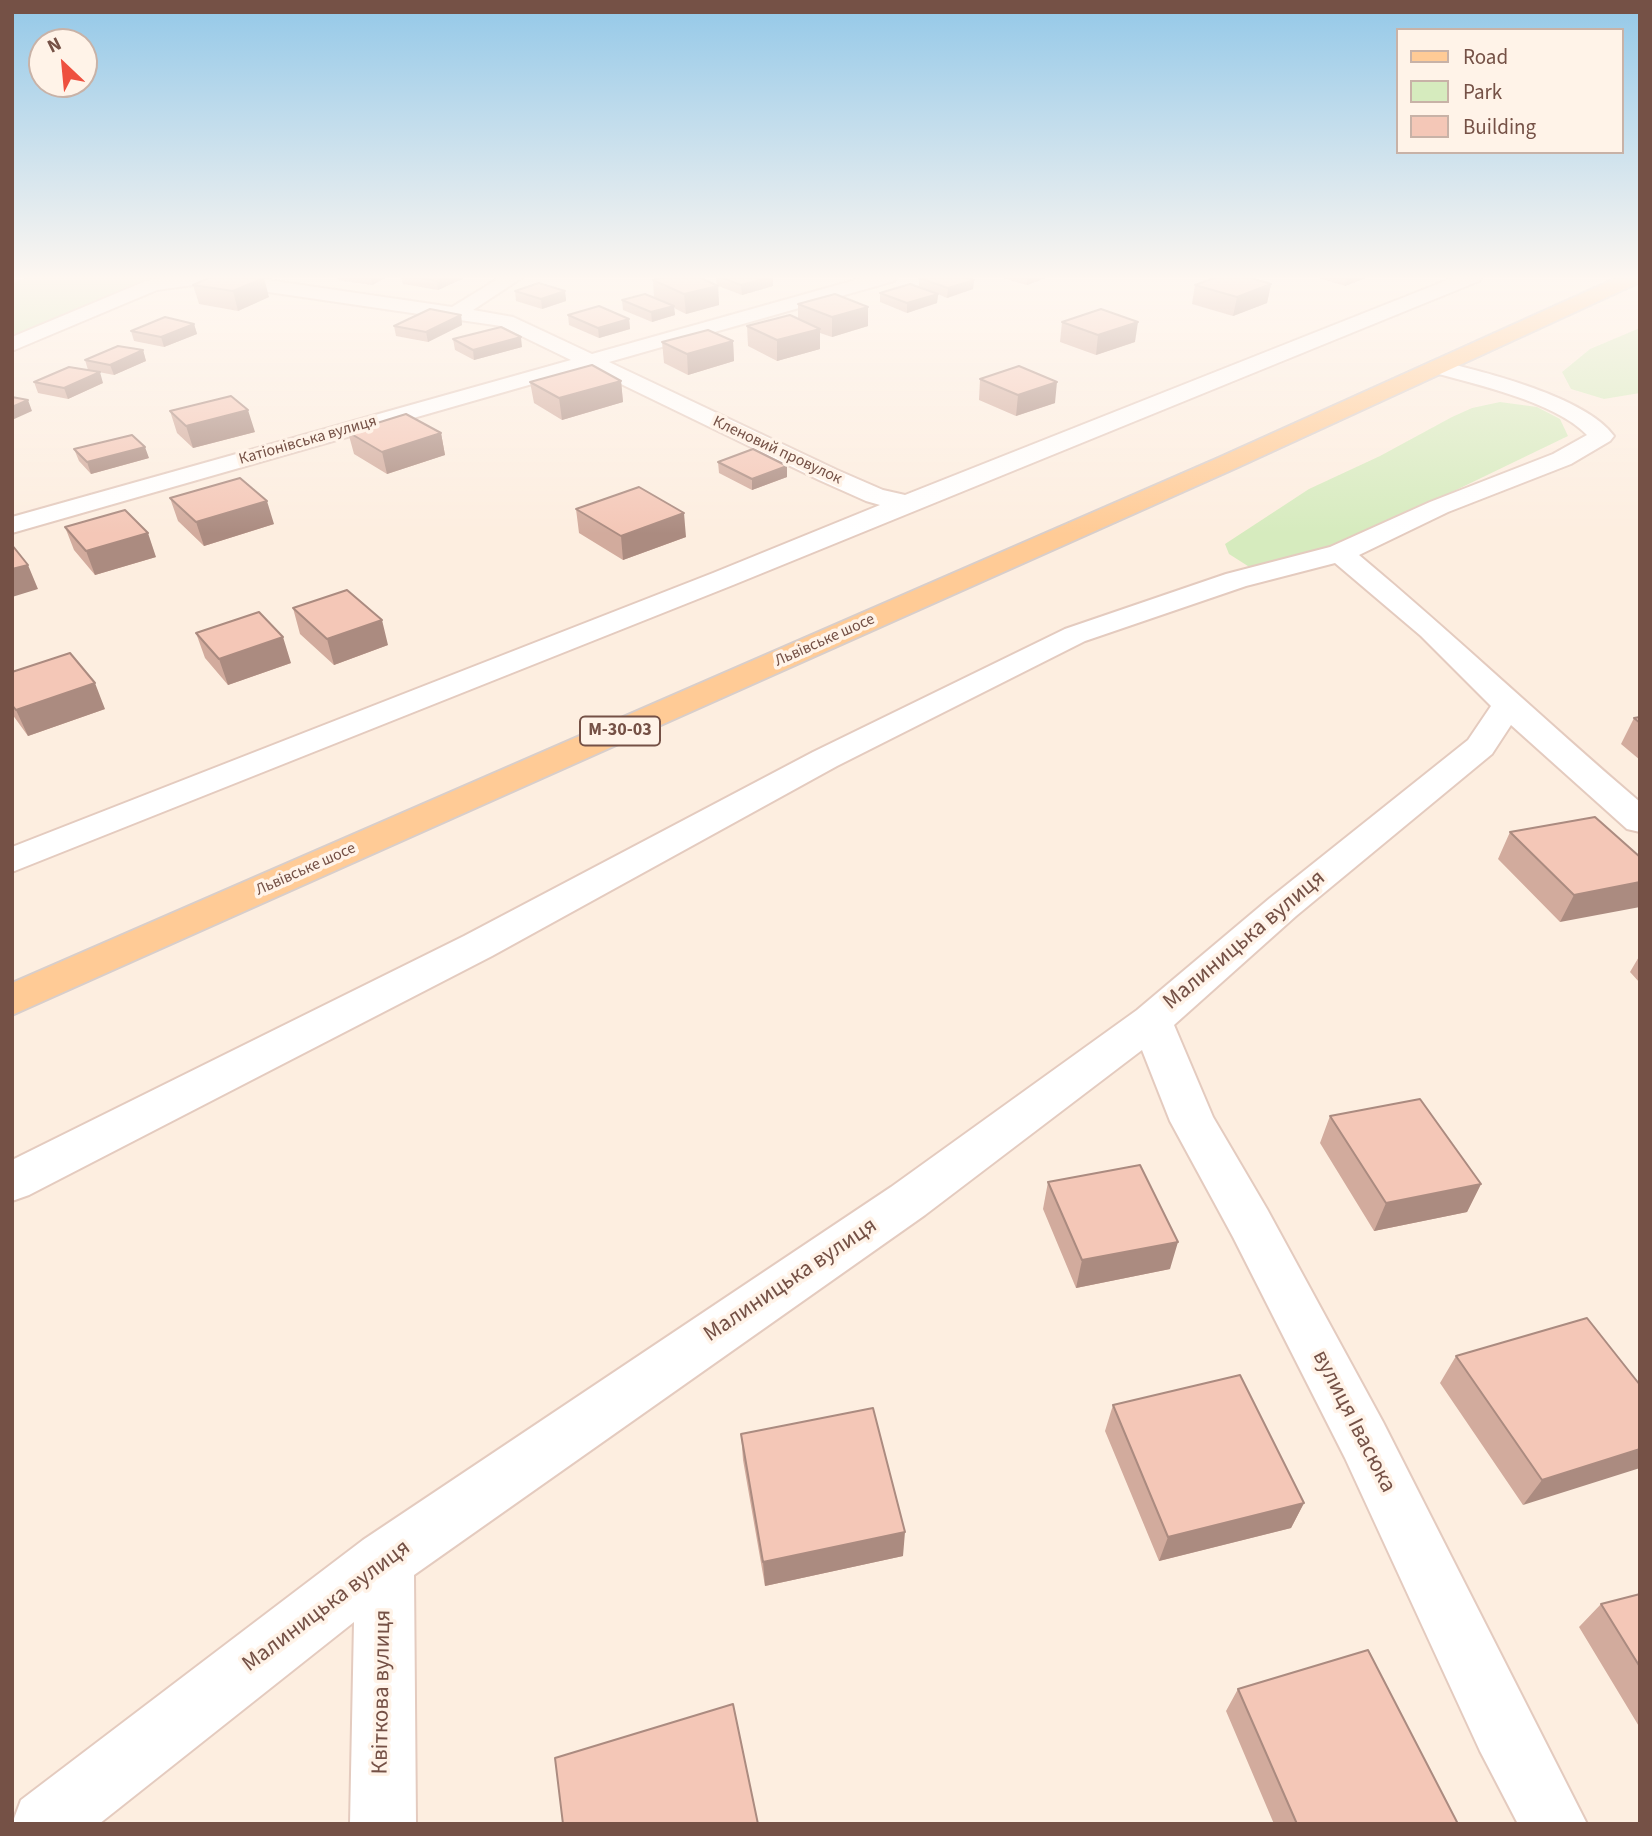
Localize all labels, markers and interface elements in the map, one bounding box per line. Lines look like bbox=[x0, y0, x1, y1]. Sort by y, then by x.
north arrow bbox=[28, 28, 98, 98]
legend bbox=[1396, 28, 1624, 154]
text: N bbox=[43, 31, 66, 60]
text: Road bbox=[1463, 42, 1508, 72]
text: Park bbox=[1463, 77, 1502, 107]
text: Building bbox=[1463, 112, 1536, 142]
street label: Катіонівська вулиця bbox=[237, 412, 379, 470]
street label: Кленовий провулок bbox=[710, 413, 844, 489]
street label: Львівське шосе bbox=[772, 610, 878, 672]
road number: М-30-03 bbox=[580, 716, 660, 746]
street label: Львівське шосе bbox=[253, 839, 359, 901]
street label: Малиницька вулиця bbox=[1158, 865, 1332, 1017]
street label: Малиницька вулиця bbox=[699, 1213, 883, 1349]
street label: вулиця Івасюка bbox=[1305, 1346, 1401, 1498]
street label: Малиницька вулиця bbox=[238, 1535, 416, 1679]
street label: Квіткова вулиця bbox=[368, 1609, 398, 1775]

